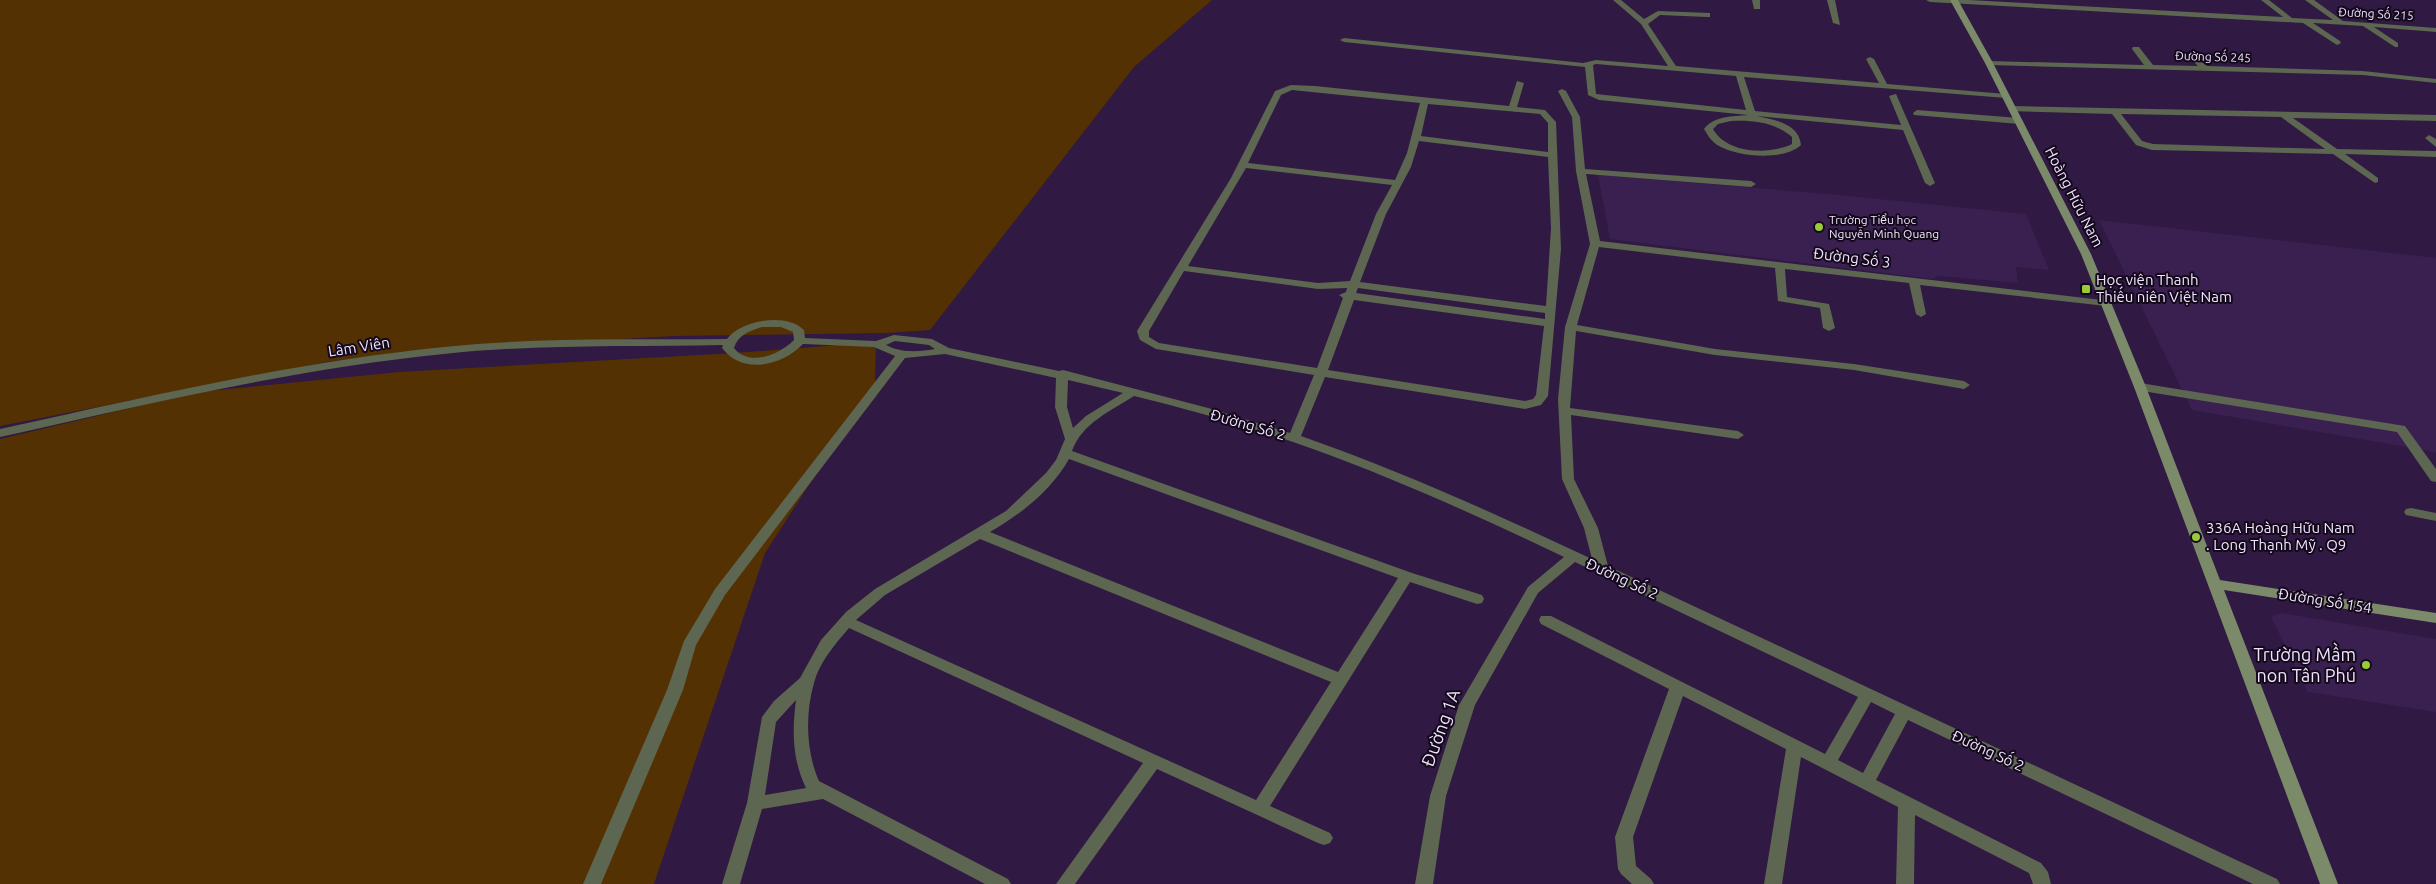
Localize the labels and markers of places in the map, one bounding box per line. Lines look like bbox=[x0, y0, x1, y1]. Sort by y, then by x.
place label: Trường Tiểu học Nguyễn Minh Quang bbox=[1829, 213, 1939, 240]
marker: Trường Tiểu học Nguyễn Minh Quang bbox=[1813, 221, 1825, 233]
place label: Học viện Thanh Thiếu niên Việt Nam bbox=[2096, 271, 2232, 305]
marker: Học viện Thanh Thiếu niên Việt Nam bbox=[2080, 283, 2092, 295]
place label: 336A Hoàng Hữu Nam . Long Thạnh Mỹ . Q9 bbox=[2206, 519, 2355, 553]
marker: 336A Hoàng Hữu Nam . Long Thạnh Mỹ . Q9 bbox=[2190, 531, 2202, 543]
place label: Trường Mầm non Tân Phú bbox=[2253, 642, 2356, 685]
marker: Trường Mầm non Tân Phú bbox=[2360, 659, 2372, 671]

